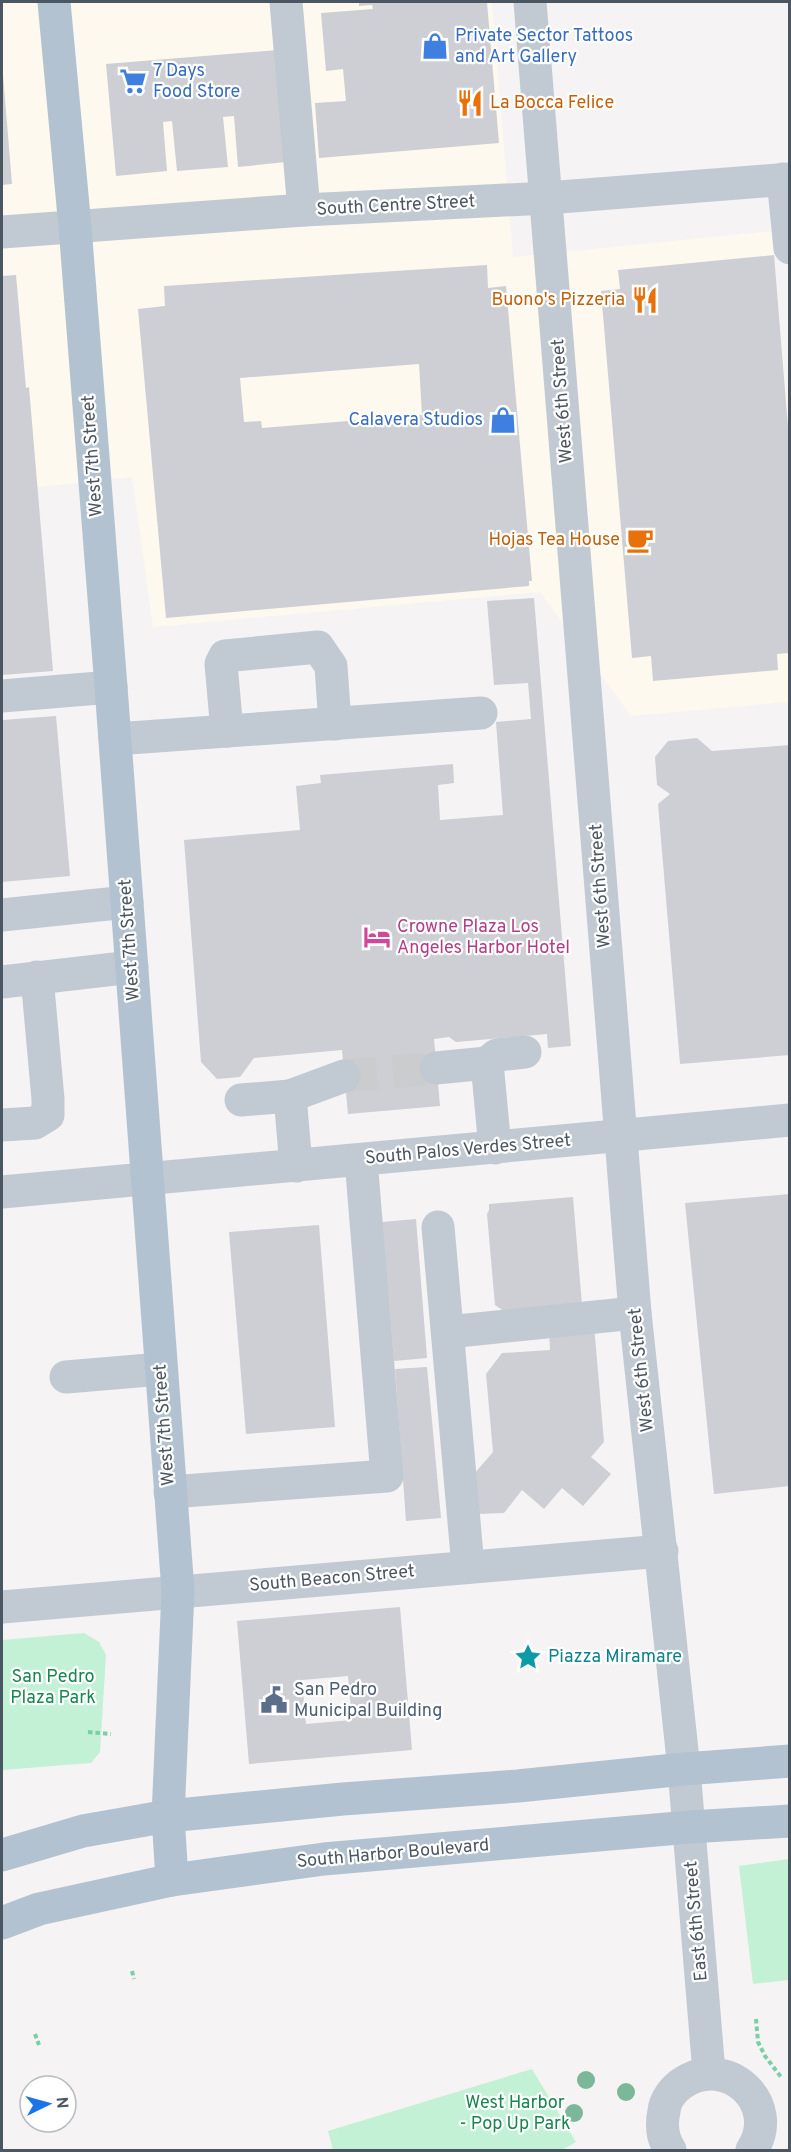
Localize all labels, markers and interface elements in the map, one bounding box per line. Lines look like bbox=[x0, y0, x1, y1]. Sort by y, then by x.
place label: Private Sector Tattoos and Art Gallery bbox=[455, 25, 633, 69]
shop icon: Private Sector Tattoos and Art Gallery bbox=[420, 31, 450, 61]
place label: 7 Days Food Store bbox=[153, 60, 240, 104]
supermarket icon: 7 Days Food Store bbox=[118, 66, 148, 96]
restaurant icon: La Bocca Felice bbox=[455, 88, 485, 118]
place label: La Bocca Felice bbox=[490, 92, 614, 115]
street label: South Centre Street bbox=[316, 190, 476, 222]
restaurant icon: Buono's Pizzeria bbox=[630, 285, 660, 315]
place label: Buono's Pizzeria bbox=[491, 289, 625, 312]
street label: West 6th Street bbox=[547, 338, 579, 464]
street label: West 7th Street bbox=[77, 394, 109, 518]
shop icon: Calavera Studios bbox=[488, 405, 518, 435]
place label: Calavera Studios bbox=[348, 409, 483, 432]
cafe icon: Hojas Tea House bbox=[625, 525, 655, 555]
place label: Hojas Tea House bbox=[488, 529, 620, 552]
street label: West 6th Street bbox=[585, 823, 617, 949]
street label: West 7th Street bbox=[114, 878, 146, 1002]
place label: Crowne Plaza Los Angeles Harbor Hotel bbox=[397, 916, 570, 960]
hotel icon: Crowne Plaza Los Angeles Harbor Hotel bbox=[362, 922, 392, 952]
street label: South Palos Verdes Street bbox=[364, 1130, 572, 1170]
street label: West 6th Street bbox=[624, 1307, 660, 1433]
street label: West 7th Street bbox=[149, 1363, 181, 1487]
street label: South Beacon Street bbox=[248, 1560, 416, 1598]
place icon: Piazza Miramare bbox=[513, 1642, 543, 1672]
place label: Piazza Miramare bbox=[548, 1646, 682, 1669]
park label: San Pedro Plaza Park bbox=[10, 1666, 96, 1710]
place label: San Pedro Municipal Building bbox=[294, 1679, 442, 1723]
public building icon: San Pedro Municipal Building bbox=[259, 1685, 289, 1715]
street label: South Harbor Boulevard bbox=[296, 1834, 490, 1874]
street label: East 6th Street bbox=[680, 1860, 714, 1982]
north arrow bbox=[18, 2074, 78, 2134]
park label: West Harbor - Pop Up Park bbox=[459, 2092, 571, 2136]
text: N bbox=[50, 2096, 71, 2109]

